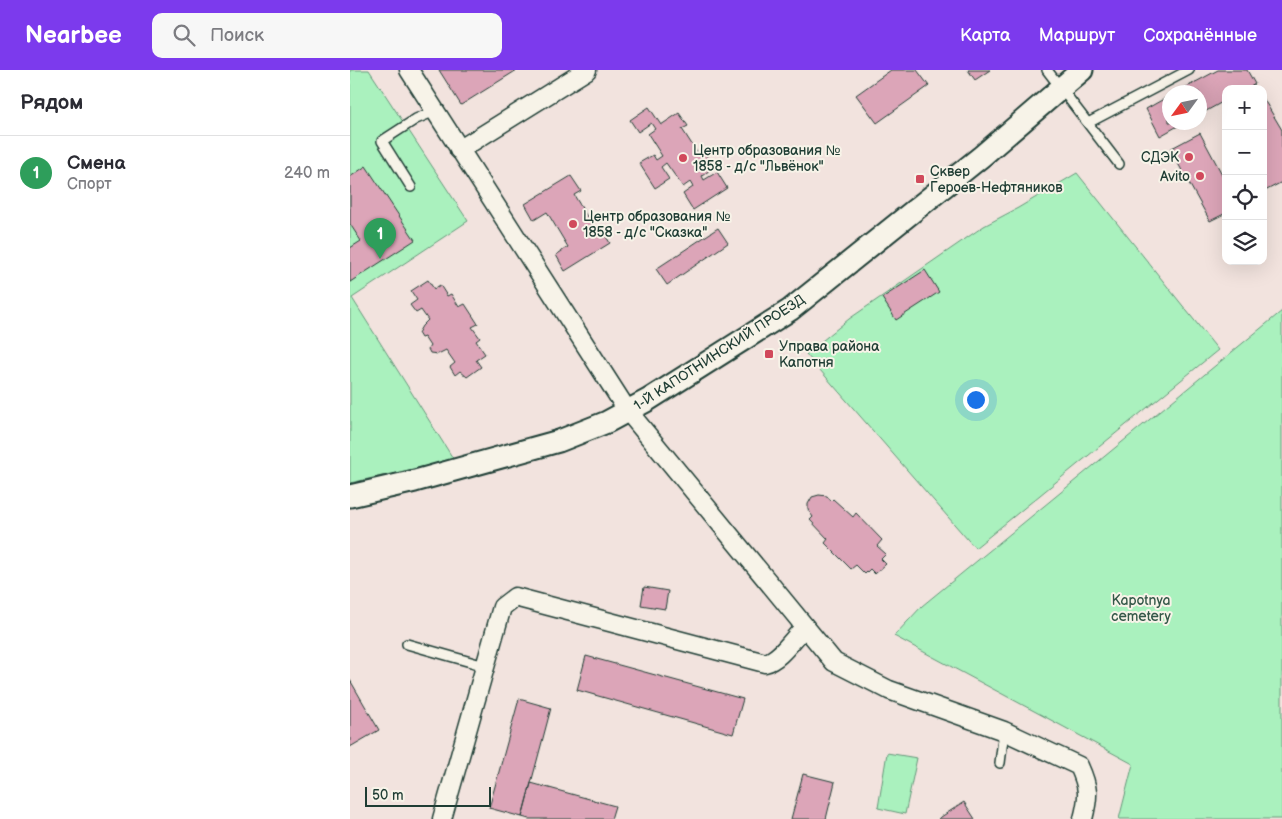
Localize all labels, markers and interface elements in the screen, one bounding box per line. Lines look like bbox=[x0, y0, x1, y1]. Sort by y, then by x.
search box bbox=[152, 13, 502, 58]
text: Nearbee bbox=[25, 21, 122, 50]
icon: search bbox=[170, 21, 198, 49]
text: Поиск bbox=[210, 24, 264, 47]
text: Карта bbox=[960, 25, 1011, 46]
text: Маршрут bbox=[1039, 25, 1115, 46]
text: Сохранённые bbox=[1143, 25, 1257, 46]
north arrow bbox=[1162, 85, 1207, 130]
map controls bbox=[1222, 85, 1267, 265]
button: + bbox=[1222, 85, 1267, 130]
text: Рядом bbox=[20, 90, 83, 115]
button: − bbox=[1222, 130, 1267, 175]
place label: Центр образования № 1858 - д/с "Львёнок" bbox=[693, 142, 841, 175]
place label: СДЭК bbox=[1141, 149, 1180, 166]
marker: СДЭК bbox=[1183, 151, 1195, 163]
text: Смена bbox=[67, 152, 125, 175]
marker: Центр образования № 1858 - д/с "Львёнок" bbox=[677, 152, 689, 164]
place label: Сквер Героев-Нефтяников bbox=[930, 163, 1063, 196]
text: 1 bbox=[33, 164, 39, 183]
text: 240 m bbox=[284, 164, 330, 183]
place label: Avito bbox=[1160, 168, 1190, 185]
marker: Avito bbox=[1194, 170, 1206, 182]
marker: Сквер Героев-Нефтяников bbox=[914, 173, 926, 185]
text: Спорт bbox=[67, 175, 112, 194]
button: locate bbox=[1222, 175, 1267, 220]
place label: Центр образования № 1858 - д/с "Сказка" bbox=[583, 208, 731, 241]
pin: 1 bbox=[364, 218, 396, 259]
marker: Центр образования № 1858 - д/с "Сказка" bbox=[567, 218, 579, 230]
button: layers bbox=[1222, 220, 1267, 265]
street label: 1-Й КАПОТНИНСКИЙ ПРОЕЗД bbox=[631, 291, 808, 414]
place label: Управа района Капотня bbox=[779, 338, 880, 371]
marker: Управа района Капотня bbox=[763, 348, 775, 360]
your location bbox=[963, 387, 989, 413]
park label: Kapotnya cemetery bbox=[1111, 592, 1172, 625]
scale bar bbox=[365, 784, 491, 807]
text: 50 m bbox=[372, 787, 404, 804]

